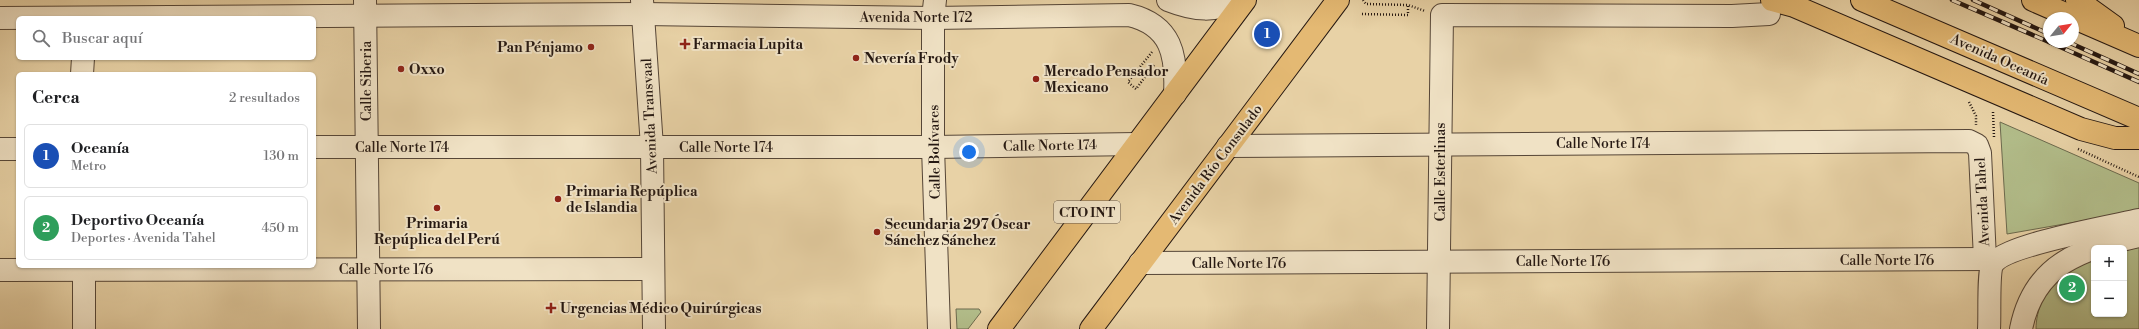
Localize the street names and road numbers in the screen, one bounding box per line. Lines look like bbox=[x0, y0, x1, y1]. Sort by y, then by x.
street label: Avenida Norte 172 bbox=[858, 9, 973, 27]
street label: Avenida Oceanía bbox=[1947, 30, 2052, 90]
street label: Calle Siberia bbox=[358, 40, 376, 121]
street label: Avenida Transvaal bbox=[638, 58, 662, 175]
street label: Avenida Río Consulado bbox=[1164, 101, 1267, 229]
street label: Calle Bolívares bbox=[925, 105, 945, 199]
street label: Calle Esterlinas bbox=[1432, 123, 1450, 221]
street label: Calle Norte 174 bbox=[1556, 135, 1650, 153]
street label: Calle Norte 174 bbox=[1003, 136, 1097, 156]
street label: Calle Norte 174 bbox=[355, 139, 449, 157]
street label: Calle Norte 174 bbox=[679, 139, 773, 157]
street label: Avenida Tahel bbox=[1972, 157, 1994, 248]
road number: CTO INT bbox=[1054, 201, 1120, 223]
street label: Calle Norte 176 bbox=[1840, 252, 1935, 270]
street label: Calle Norte 176 bbox=[1516, 253, 1611, 271]
street label: Calle Norte 176 bbox=[1192, 255, 1287, 273]
street label: Calle Norte 176 bbox=[339, 261, 434, 279]

